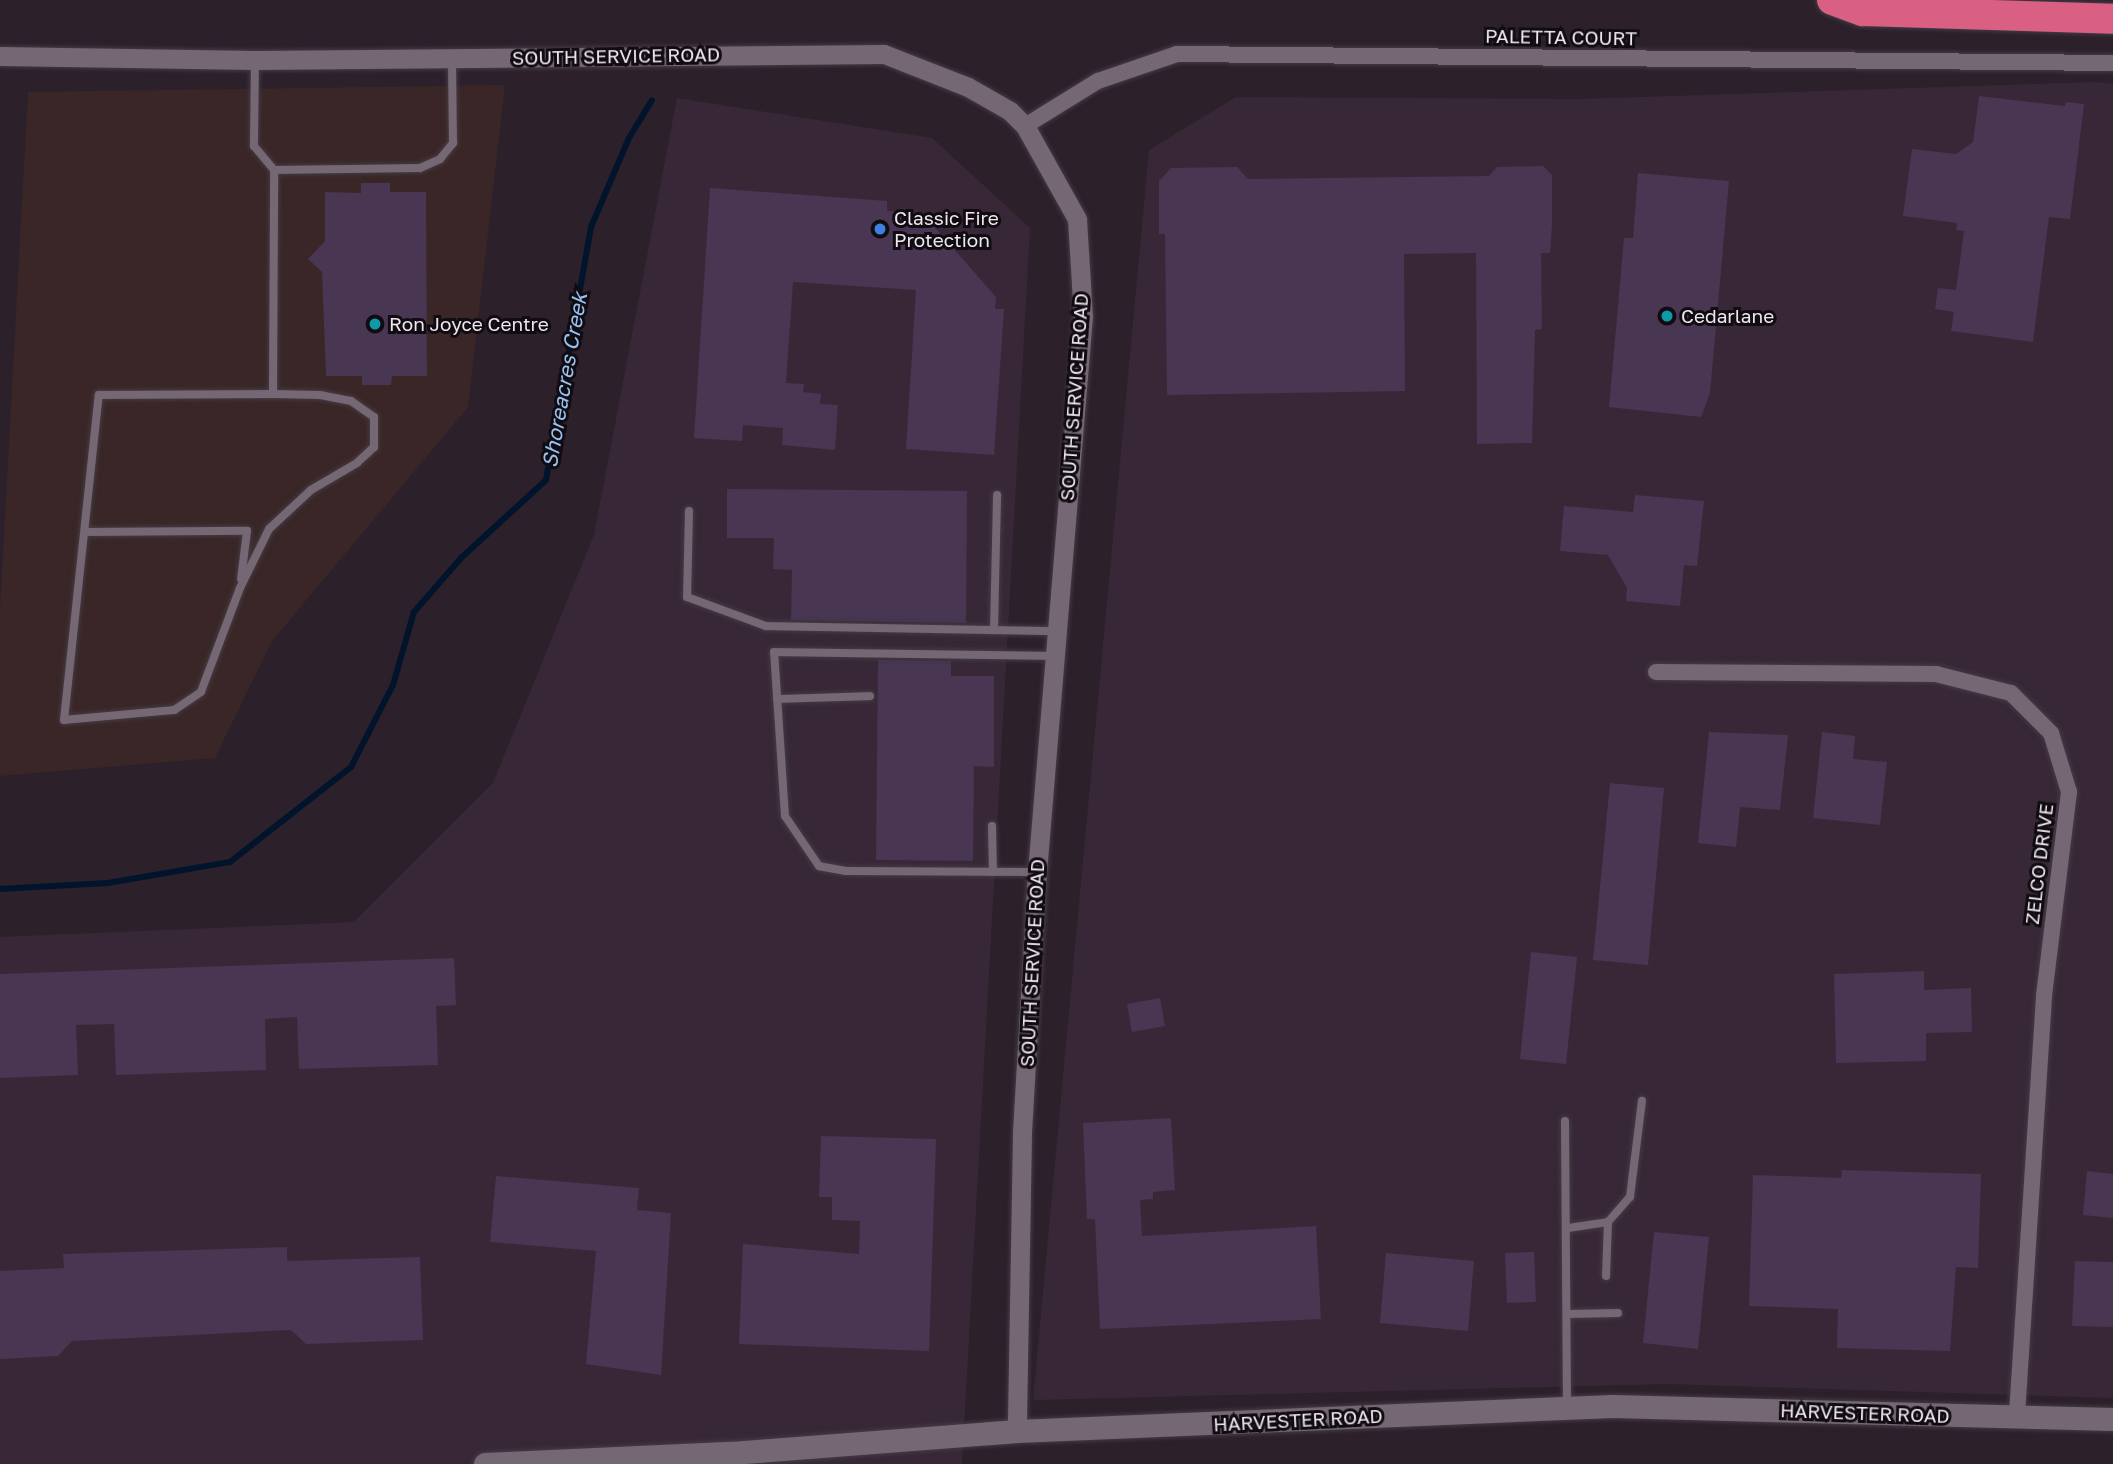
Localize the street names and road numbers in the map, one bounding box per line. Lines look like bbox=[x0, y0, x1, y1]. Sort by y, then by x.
street label: PALETTA COURT bbox=[1485, 24, 1637, 50]
street label: SOUTH SERVICE ROAD bbox=[512, 43, 720, 69]
street label: SOUTH SERVICE ROAD bbox=[1055, 292, 1093, 502]
street label: ZELCO DRIVE bbox=[2020, 802, 2058, 926]
street label: SOUTH SERVICE ROAD bbox=[1015, 859, 1049, 1067]
street label: HARVESTER ROAD bbox=[1780, 1399, 1950, 1427]
street label: HARVESTER ROAD bbox=[1213, 1404, 1383, 1436]

